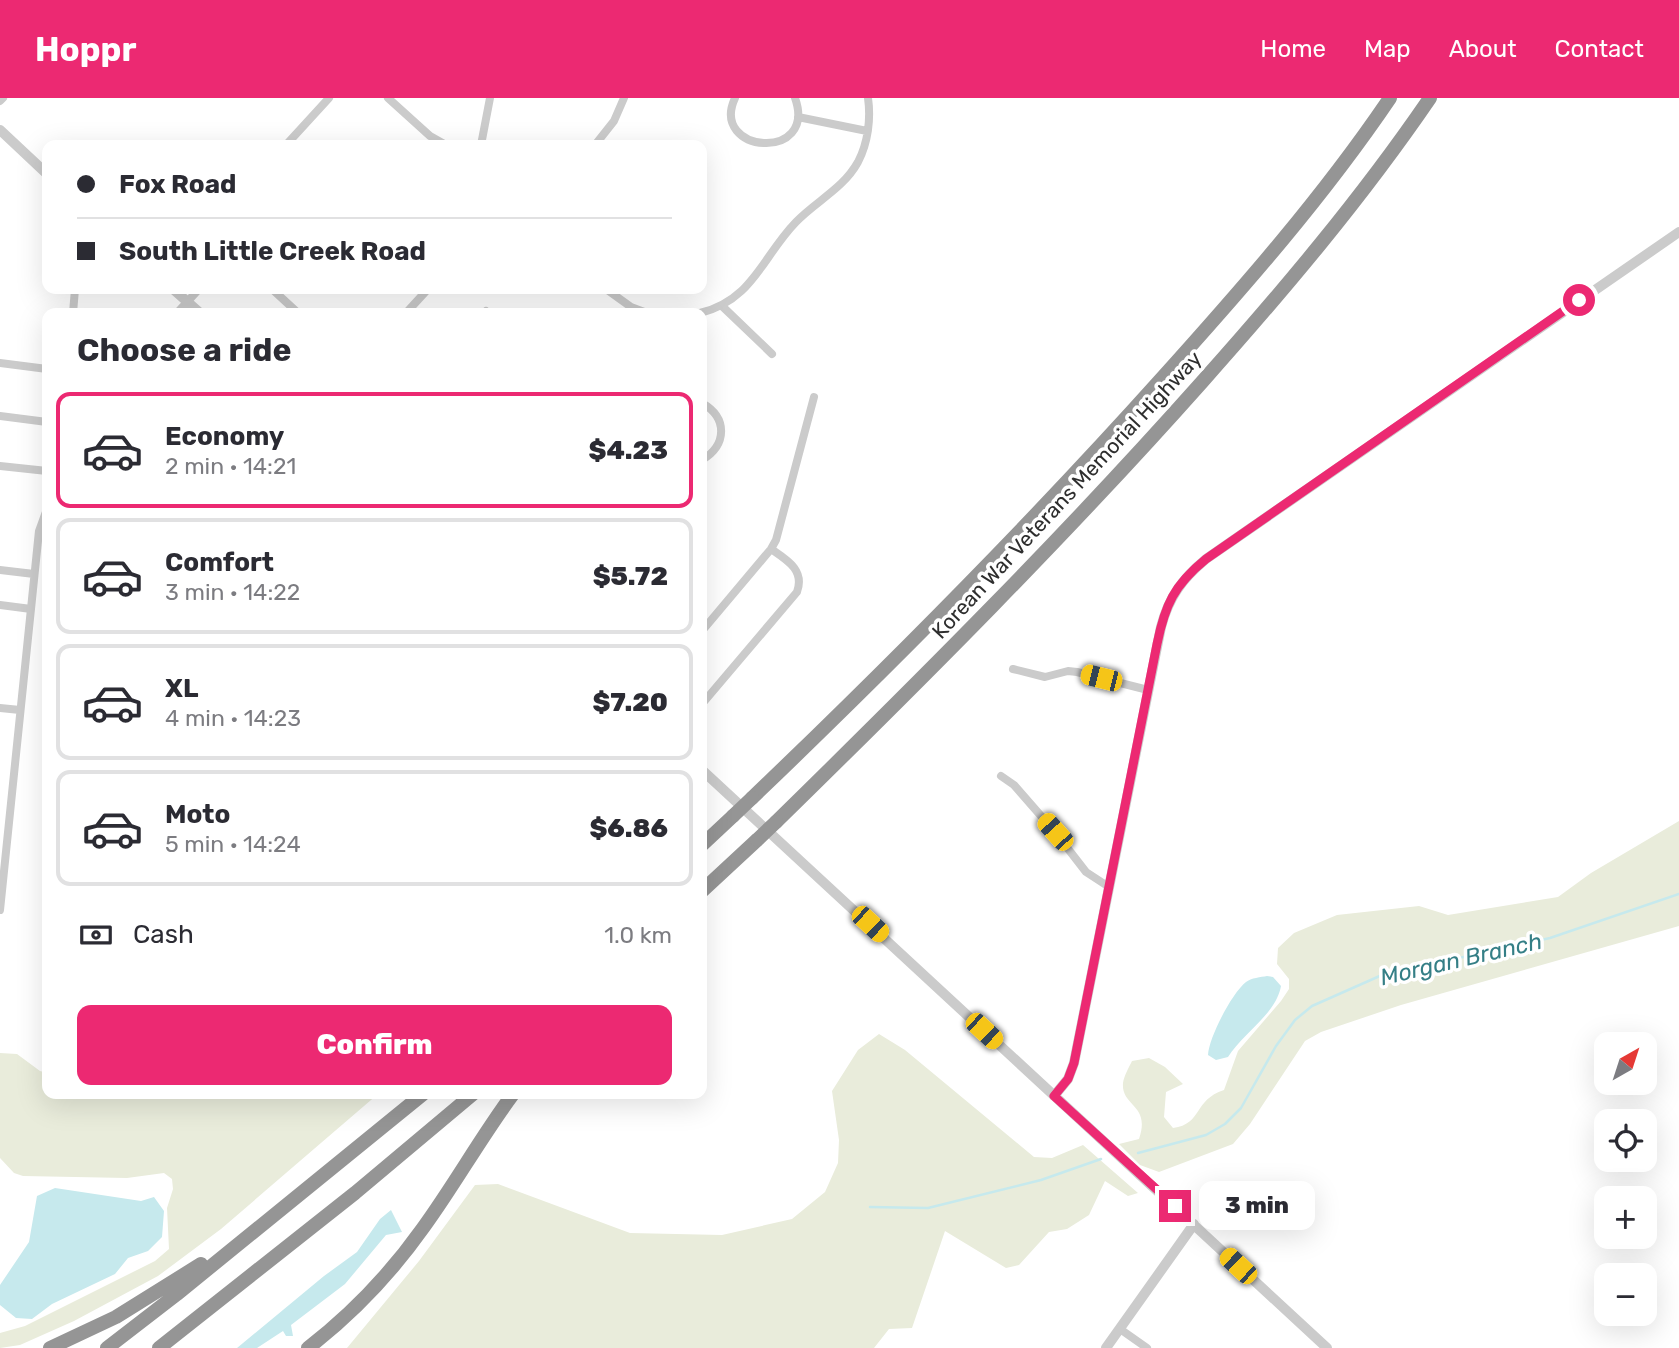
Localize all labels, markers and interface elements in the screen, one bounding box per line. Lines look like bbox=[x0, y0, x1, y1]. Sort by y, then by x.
text: Hoppr bbox=[35, 30, 136, 69]
text: Home bbox=[1260, 35, 1326, 63]
text: Map bbox=[1364, 35, 1411, 63]
text: About bbox=[1449, 35, 1517, 63]
text: Contact bbox=[1555, 35, 1644, 63]
text: Fox Road bbox=[119, 169, 236, 200]
text: South Little Creek Road bbox=[119, 236, 426, 267]
route start bbox=[1563, 284, 1595, 316]
text: Choose a ride bbox=[77, 331, 291, 369]
street label: Korean War Veterans Memorial Highway bbox=[927, 345, 1207, 644]
icon: car bbox=[81, 419, 144, 482]
text: Economy bbox=[165, 421, 284, 452]
text: $4.23 bbox=[589, 435, 668, 466]
text: 2 min · 14:21 bbox=[165, 452, 296, 480]
icon: car bbox=[81, 545, 144, 608]
text: Comfort bbox=[165, 547, 274, 578]
text: $5.72 bbox=[593, 561, 668, 592]
text: 3 min · 14:22 bbox=[165, 578, 300, 606]
car bbox=[1079, 663, 1124, 693]
icon: car bbox=[81, 671, 144, 734]
text: XL bbox=[165, 673, 198, 704]
text: $7.20 bbox=[592, 687, 668, 718]
text: 4 min · 14:23 bbox=[165, 704, 301, 732]
icon: car bbox=[81, 797, 144, 860]
text: Moto bbox=[165, 799, 230, 830]
car bbox=[1034, 809, 1077, 855]
text: $6.86 bbox=[589, 813, 668, 844]
text: 5 min · 14:24 bbox=[165, 830, 301, 858]
car bbox=[848, 902, 893, 946]
icon: cash bbox=[77, 916, 115, 954]
text: Cash bbox=[133, 919, 194, 950]
text: 1.0 km bbox=[604, 921, 672, 949]
water label: Morgan Branch bbox=[1377, 927, 1545, 991]
button: Confirm bbox=[77, 1005, 672, 1085]
car bbox=[962, 1009, 1007, 1053]
north arrow bbox=[1594, 1032, 1657, 1096]
map controls bbox=[1594, 1032, 1657, 1326]
button: locate bbox=[1594, 1109, 1657, 1172]
callout: 3 min bbox=[1200, 1182, 1315, 1230]
button: + bbox=[1594, 1186, 1657, 1249]
route end bbox=[1159, 1190, 1191, 1222]
text: 3 min bbox=[1225, 1191, 1289, 1219]
car bbox=[1216, 1244, 1261, 1288]
button: − bbox=[1594, 1263, 1657, 1326]

